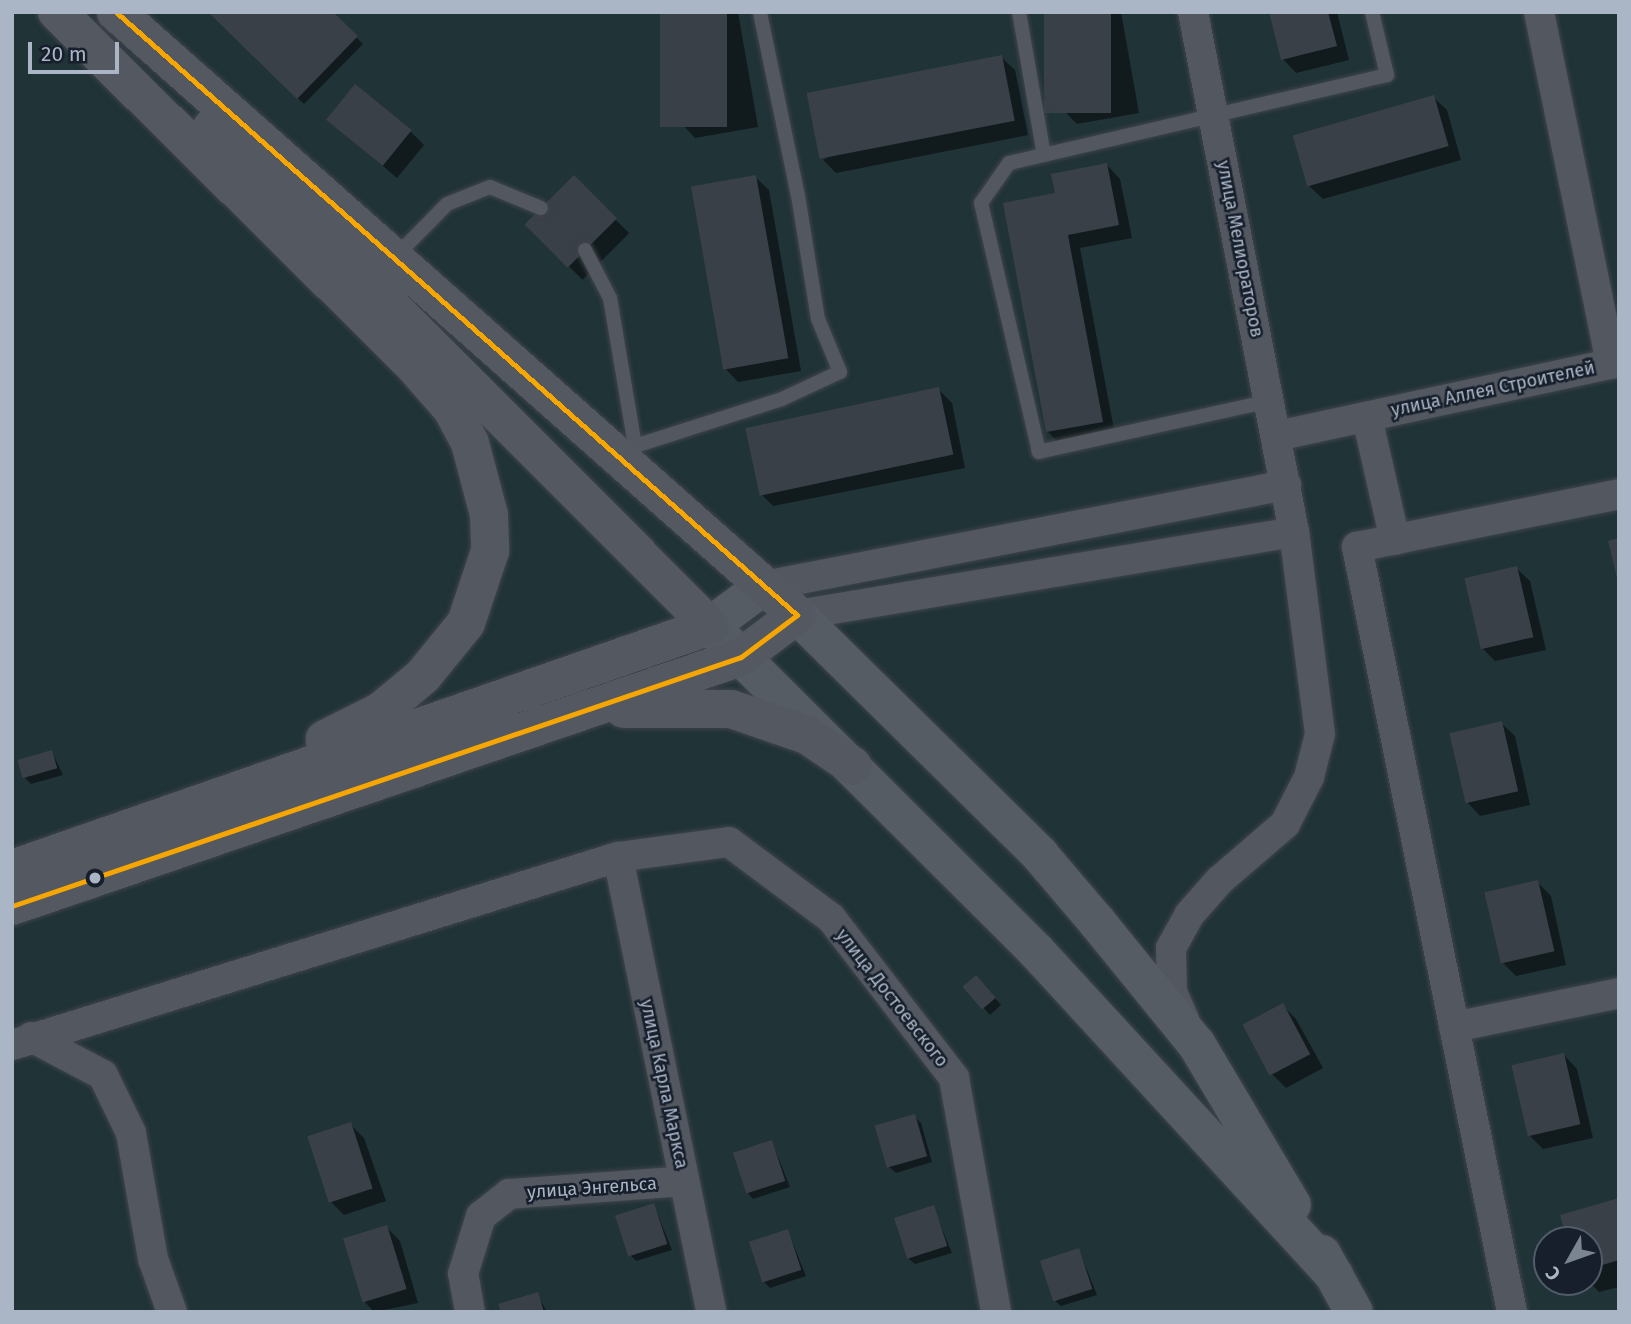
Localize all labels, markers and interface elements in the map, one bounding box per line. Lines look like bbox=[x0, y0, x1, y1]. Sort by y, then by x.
scale bar bbox=[32, 28, 122, 72]
text: 20 m bbox=[41, 41, 87, 67]
street label: улица Мелиораторов bbox=[1212, 159, 1268, 339]
street label: улица Аллея Строителей bbox=[1389, 357, 1597, 421]
unlabelled marker bbox=[88, 871, 102, 885]
street label: улица Достоевского bbox=[831, 925, 953, 1071]
street label: улица Карла Маркса bbox=[636, 997, 692, 1171]
street label: улица Энгельса bbox=[526, 1173, 658, 1203]
north arrow bbox=[1533, 1226, 1603, 1296]
text: С bbox=[1541, 1262, 1565, 1285]

